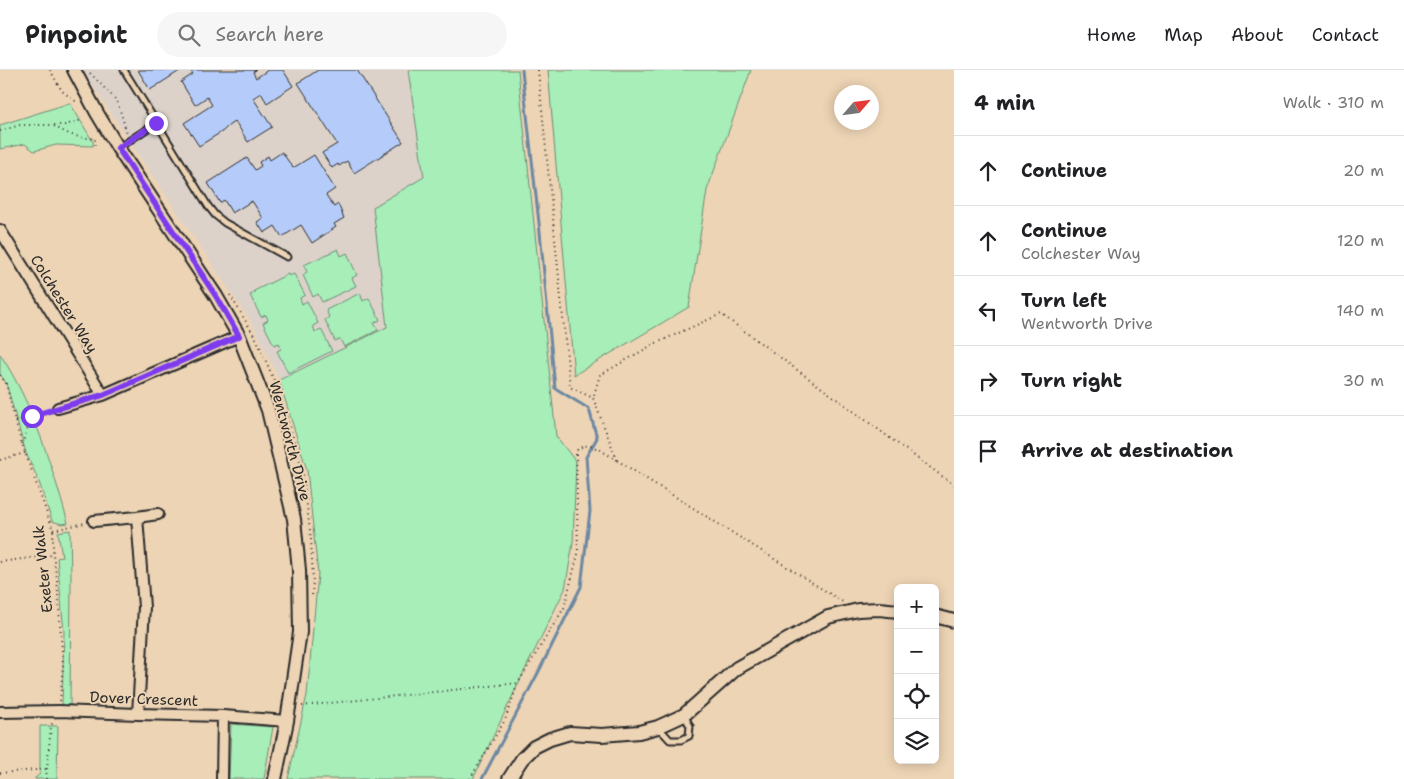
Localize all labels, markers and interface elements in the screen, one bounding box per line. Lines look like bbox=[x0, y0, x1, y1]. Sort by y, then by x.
search box bbox=[157, 12, 507, 57]
text: Pinpoint bbox=[25, 19, 127, 51]
icon: search bbox=[175, 21, 203, 49]
text: Search here bbox=[215, 22, 324, 47]
text: Home bbox=[1087, 23, 1136, 47]
text: Map bbox=[1164, 23, 1203, 47]
text: About bbox=[1231, 23, 1284, 47]
text: Contact bbox=[1312, 23, 1379, 47]
north arrow bbox=[834, 85, 879, 130]
text: 4 min bbox=[974, 89, 1035, 117]
text: Walk · 310 m bbox=[1283, 92, 1384, 113]
route end bbox=[145, 112, 168, 135]
icon: ahead bbox=[974, 157, 1002, 185]
text: Continue bbox=[1021, 158, 1107, 183]
text: 20 m bbox=[1343, 160, 1384, 181]
text: Continue bbox=[1021, 218, 1107, 243]
icon: ahead bbox=[974, 227, 1002, 255]
text: 120 m bbox=[1337, 230, 1384, 251]
text: Colchester Way bbox=[1021, 243, 1141, 264]
street label: Colchester Way bbox=[26, 251, 102, 357]
text: Turn left bbox=[1021, 288, 1107, 313]
icon: left bbox=[974, 297, 1002, 325]
text: 140 m bbox=[1337, 300, 1384, 321]
text: Wentworth Drive bbox=[1021, 313, 1153, 334]
icon: right bbox=[974, 367, 1002, 395]
text: Turn right bbox=[1021, 368, 1122, 393]
text: 30 m bbox=[1343, 370, 1384, 391]
street label: Wentworth Drive bbox=[264, 379, 316, 503]
route start bbox=[21, 405, 44, 428]
icon: arrive bbox=[974, 437, 1002, 465]
text: Arrive at destination bbox=[1021, 438, 1233, 463]
street label: Exeter Walk bbox=[28, 524, 58, 614]
map controls bbox=[894, 584, 939, 764]
button: + bbox=[894, 584, 939, 629]
button: − bbox=[894, 629, 939, 674]
button: locate bbox=[894, 674, 939, 719]
street label: Dover Crescent bbox=[89, 687, 199, 711]
button: layers bbox=[894, 719, 939, 764]

